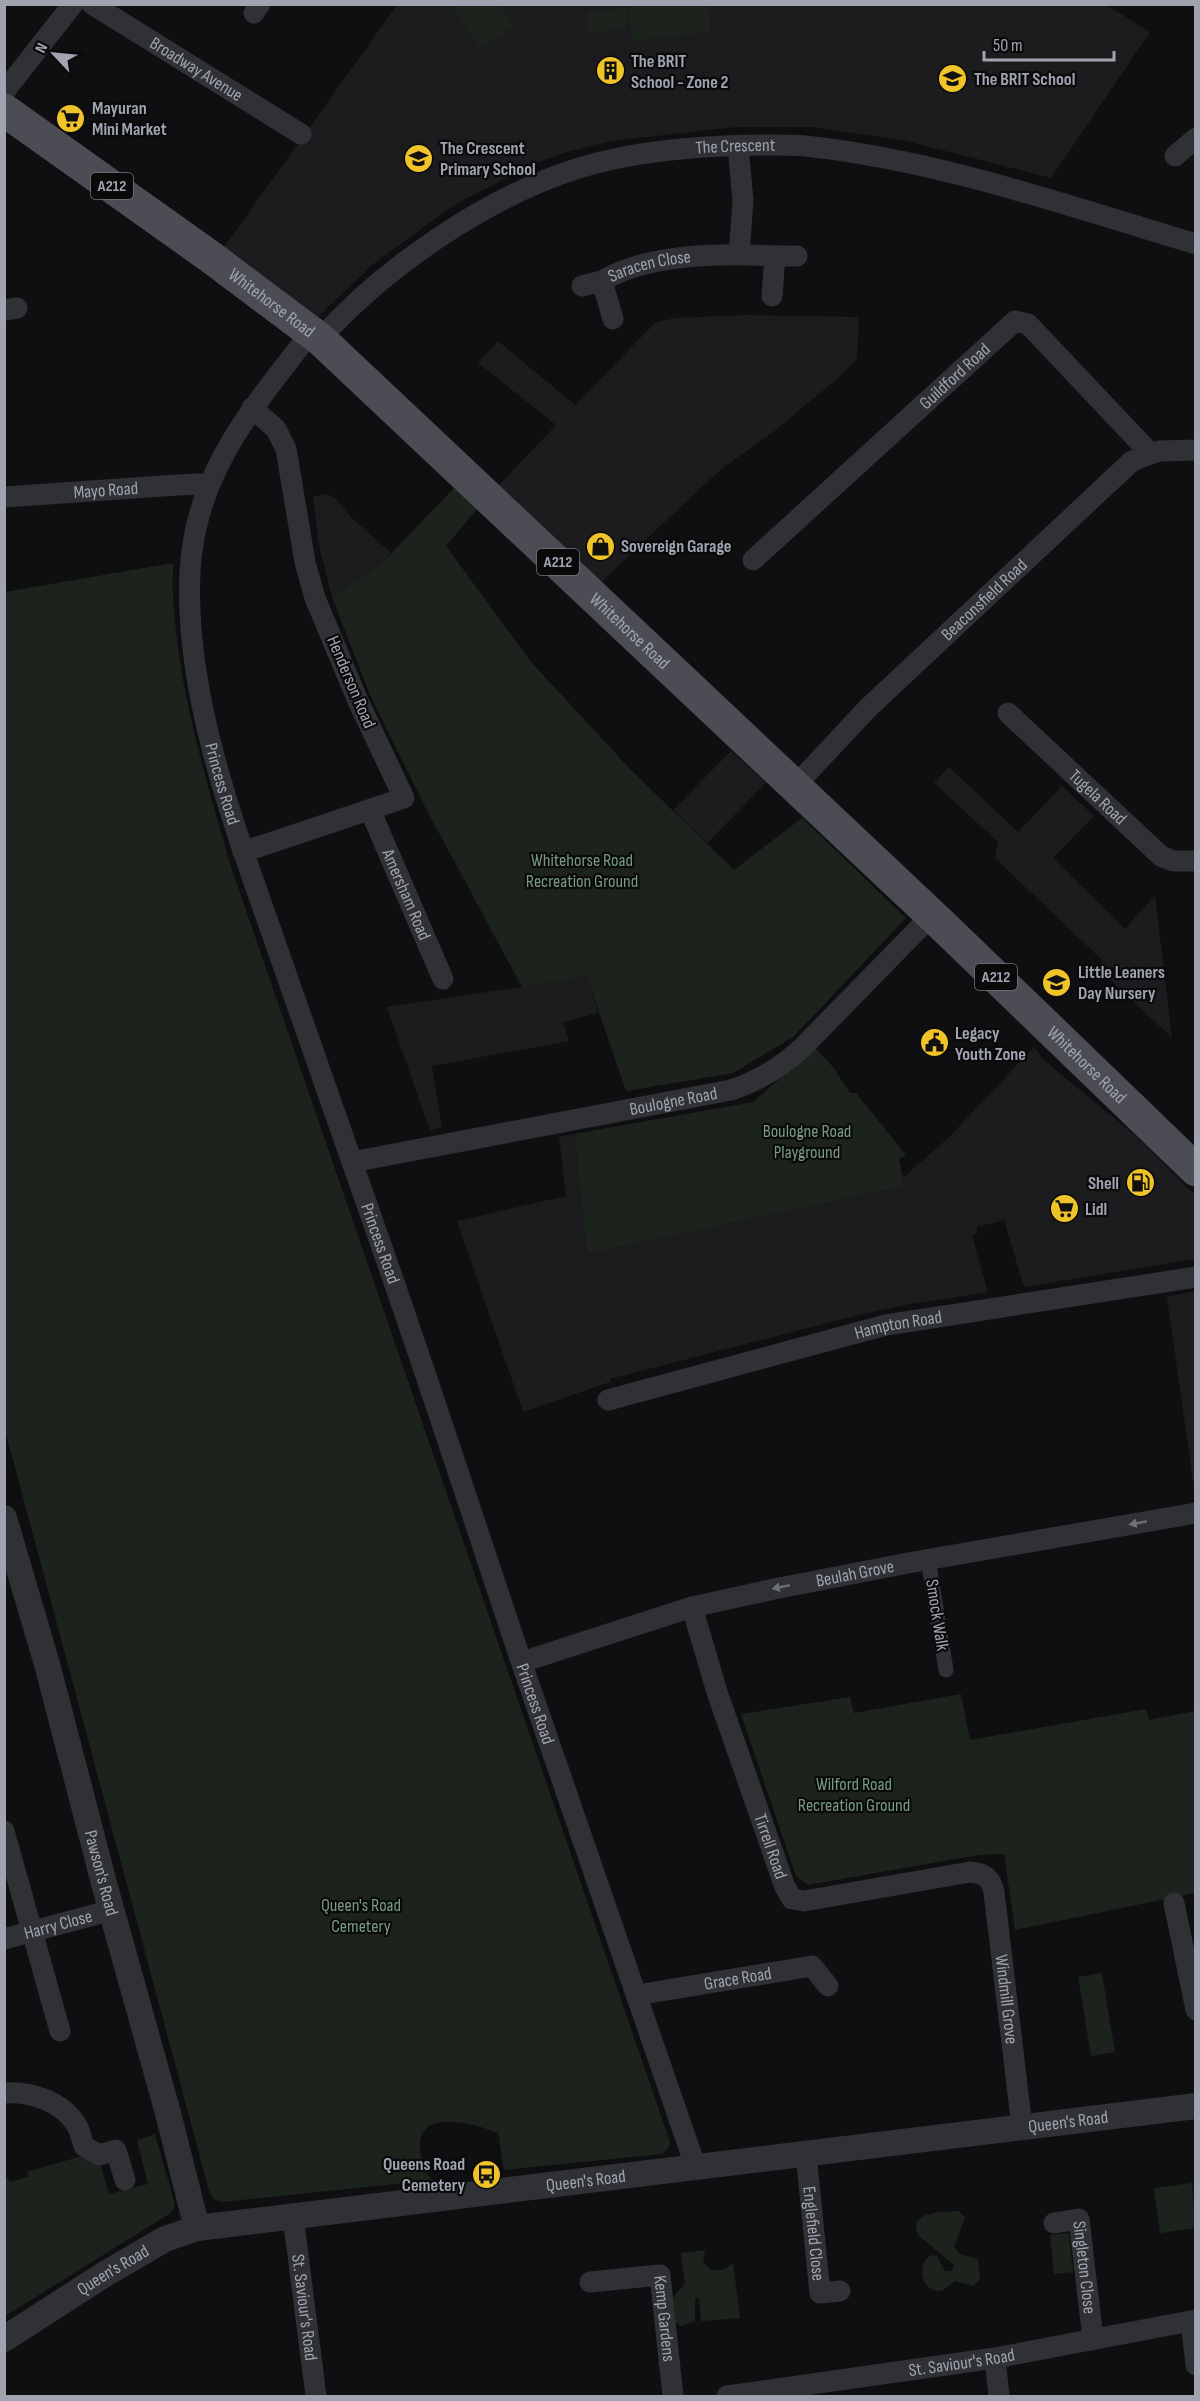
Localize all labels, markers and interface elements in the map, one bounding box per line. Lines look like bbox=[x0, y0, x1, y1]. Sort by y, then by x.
north arrow bbox=[24, 24, 84, 84]
scale bar bbox=[984, 24, 1114, 62]
street label: Broadway Avenue bbox=[146, 32, 247, 106]
text: 50 m bbox=[993, 35, 1023, 56]
text: N bbox=[31, 40, 52, 56]
place label: The BRIT School - Zone 2 bbox=[631, 51, 729, 93]
building icon: The BRIT School - Zone 2 bbox=[594, 55, 626, 87]
school or university icon: The BRIT School bbox=[937, 63, 969, 95]
place label: The BRIT School bbox=[974, 69, 1075, 90]
place label: Mayuran Mini Market bbox=[92, 98, 167, 140]
supermarket icon: Mayuran Mini Market bbox=[55, 102, 87, 134]
street label: The Crescent bbox=[695, 134, 776, 158]
place label: The Crescent Primary School bbox=[440, 138, 536, 180]
school or university icon: The Crescent Primary School bbox=[403, 142, 435, 174]
road number: A212 bbox=[91, 173, 133, 199]
street label: Saracen Close bbox=[604, 246, 692, 287]
street label: Whitehorse Road bbox=[225, 264, 319, 342]
street label: Guildford Road bbox=[915, 338, 994, 414]
street label: Mayo Road bbox=[73, 477, 139, 503]
shop icon: Sovereign Garage bbox=[584, 530, 616, 562]
place label: Sovereign Garage bbox=[621, 536, 732, 557]
road number: A212 bbox=[537, 549, 579, 575]
street label: Beaconsfield Road bbox=[937, 554, 1031, 645]
street label: Whitehorse Road bbox=[586, 588, 674, 674]
street label: Henderson Road bbox=[322, 633, 380, 731]
street label: Princess Road bbox=[201, 741, 244, 827]
street label: Tugela Road bbox=[1065, 765, 1131, 829]
street label: Amersham Road bbox=[377, 845, 435, 943]
park label: Whitehorse Road Recreation Ground bbox=[526, 850, 638, 892]
place label: Little Leaners Day Nursery bbox=[1078, 962, 1165, 1004]
road number: A212 bbox=[975, 964, 1017, 990]
school or university icon: Little Leaners Day Nursery bbox=[1041, 966, 1073, 998]
street label: Whitehorse Road bbox=[1043, 1022, 1131, 1108]
place label: Legacy Youth Zone bbox=[955, 1023, 1026, 1065]
public building icon: Legacy Youth Zone bbox=[918, 1027, 950, 1059]
street label: Boulogne Road bbox=[628, 1082, 719, 1120]
park label: Boulogne Road Playground bbox=[763, 1121, 851, 1163]
fuel station icon: Shell bbox=[1124, 1167, 1156, 1199]
place label: Shell bbox=[1088, 1173, 1119, 1194]
supermarket icon: Lidl bbox=[1048, 1193, 1080, 1225]
place label: Lidl bbox=[1085, 1199, 1107, 1220]
street label: Princess Road bbox=[357, 1200, 404, 1286]
street label: Hampton Road bbox=[852, 1306, 943, 1344]
one-way arrow bbox=[1128, 1519, 1147, 1528]
street label: Beulah Grove bbox=[814, 1555, 896, 1591]
street label: Smock Walk bbox=[921, 1578, 953, 1652]
one-way arrow bbox=[771, 1583, 790, 1593]
street label: Princess Road bbox=[512, 1661, 559, 1747]
park label: Wilford Road Recreation Ground bbox=[798, 1774, 910, 1816]
street label: Tirrell Road bbox=[750, 1811, 792, 1882]
street label: Pawson's Road bbox=[80, 1828, 123, 1918]
park label: Queen's Road Cemetery bbox=[321, 1895, 401, 1937]
street label: Harry Close bbox=[22, 1905, 94, 1944]
street label: Windmill Grove bbox=[991, 1953, 1023, 2045]
street label: Grace Road bbox=[702, 1962, 773, 1994]
street label: Queen's Road bbox=[1027, 2106, 1109, 2137]
place label: Queens Road Cemetery bbox=[383, 2154, 466, 2196]
bus stop icon: Queens Road Cemetery bbox=[470, 2158, 502, 2190]
street label: Queen's Road bbox=[545, 2165, 627, 2196]
street label: Englefield Close bbox=[799, 2185, 829, 2282]
street label: Singleton Close bbox=[1069, 2220, 1100, 2315]
street label: Queen's Road bbox=[73, 2240, 153, 2300]
street label: St. Saviour's Road bbox=[287, 2253, 322, 2362]
street label: Kemp Gardens bbox=[650, 2274, 680, 2363]
street label: St. Saviour's Road bbox=[907, 2344, 1016, 2381]

